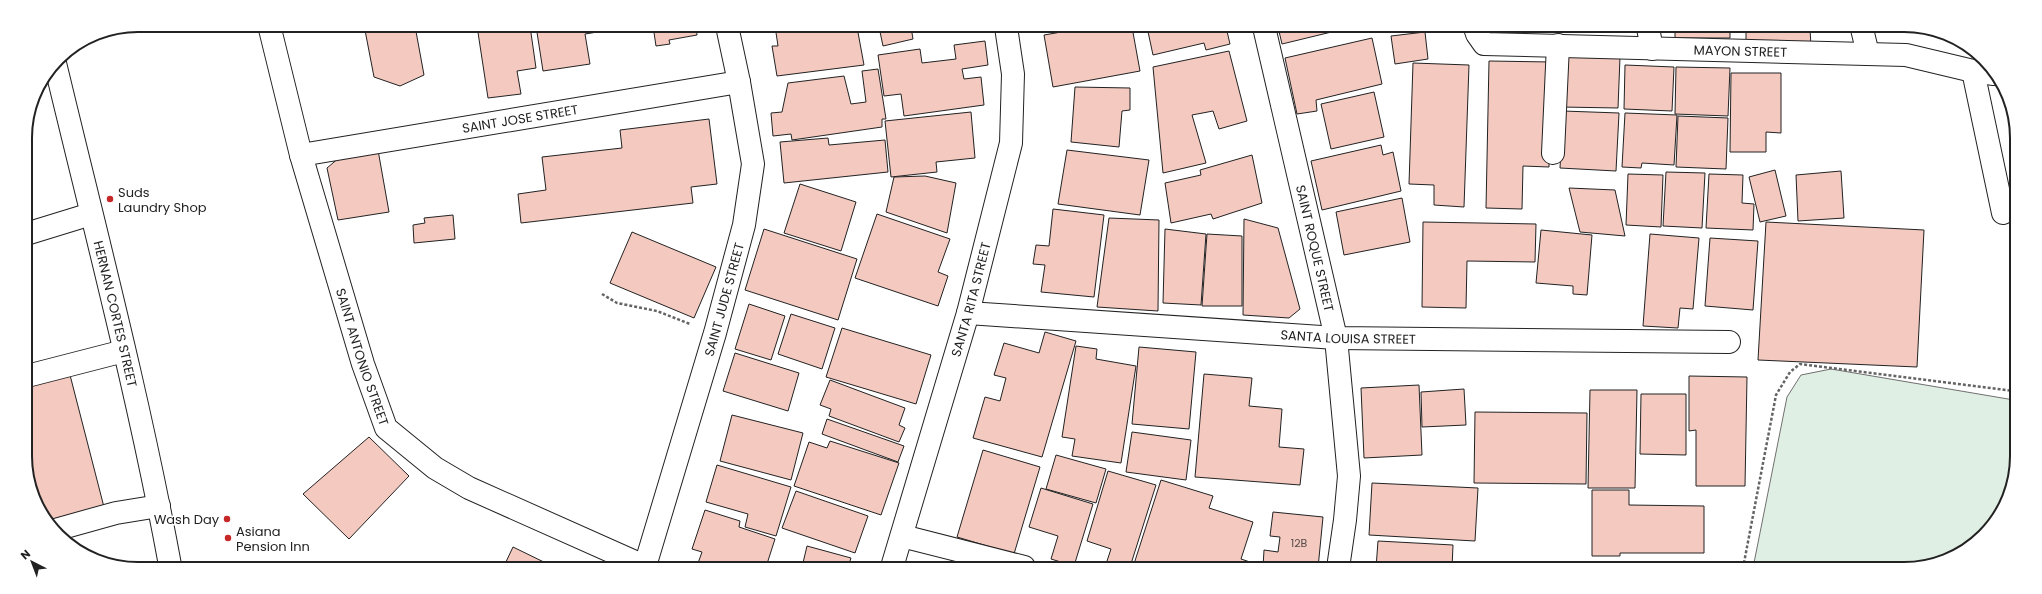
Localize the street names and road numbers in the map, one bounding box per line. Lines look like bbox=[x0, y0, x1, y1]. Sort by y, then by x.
street label: MAYON STREET bbox=[1693, 40, 1787, 62]
street label: SAINT JOSE STREET bbox=[461, 100, 579, 138]
street label: SAINT ROQUE STREET bbox=[1291, 183, 1339, 314]
street label: HERNAN CORTES STREET bbox=[89, 239, 142, 389]
street label: SAINT JUDE STREET bbox=[699, 240, 749, 359]
street label: SANTA RITA STREET bbox=[946, 240, 996, 359]
street label: SAINT ANTONIO STREET bbox=[331, 286, 393, 428]
street label: SANTA LOUISA STREET bbox=[1280, 325, 1416, 349]

